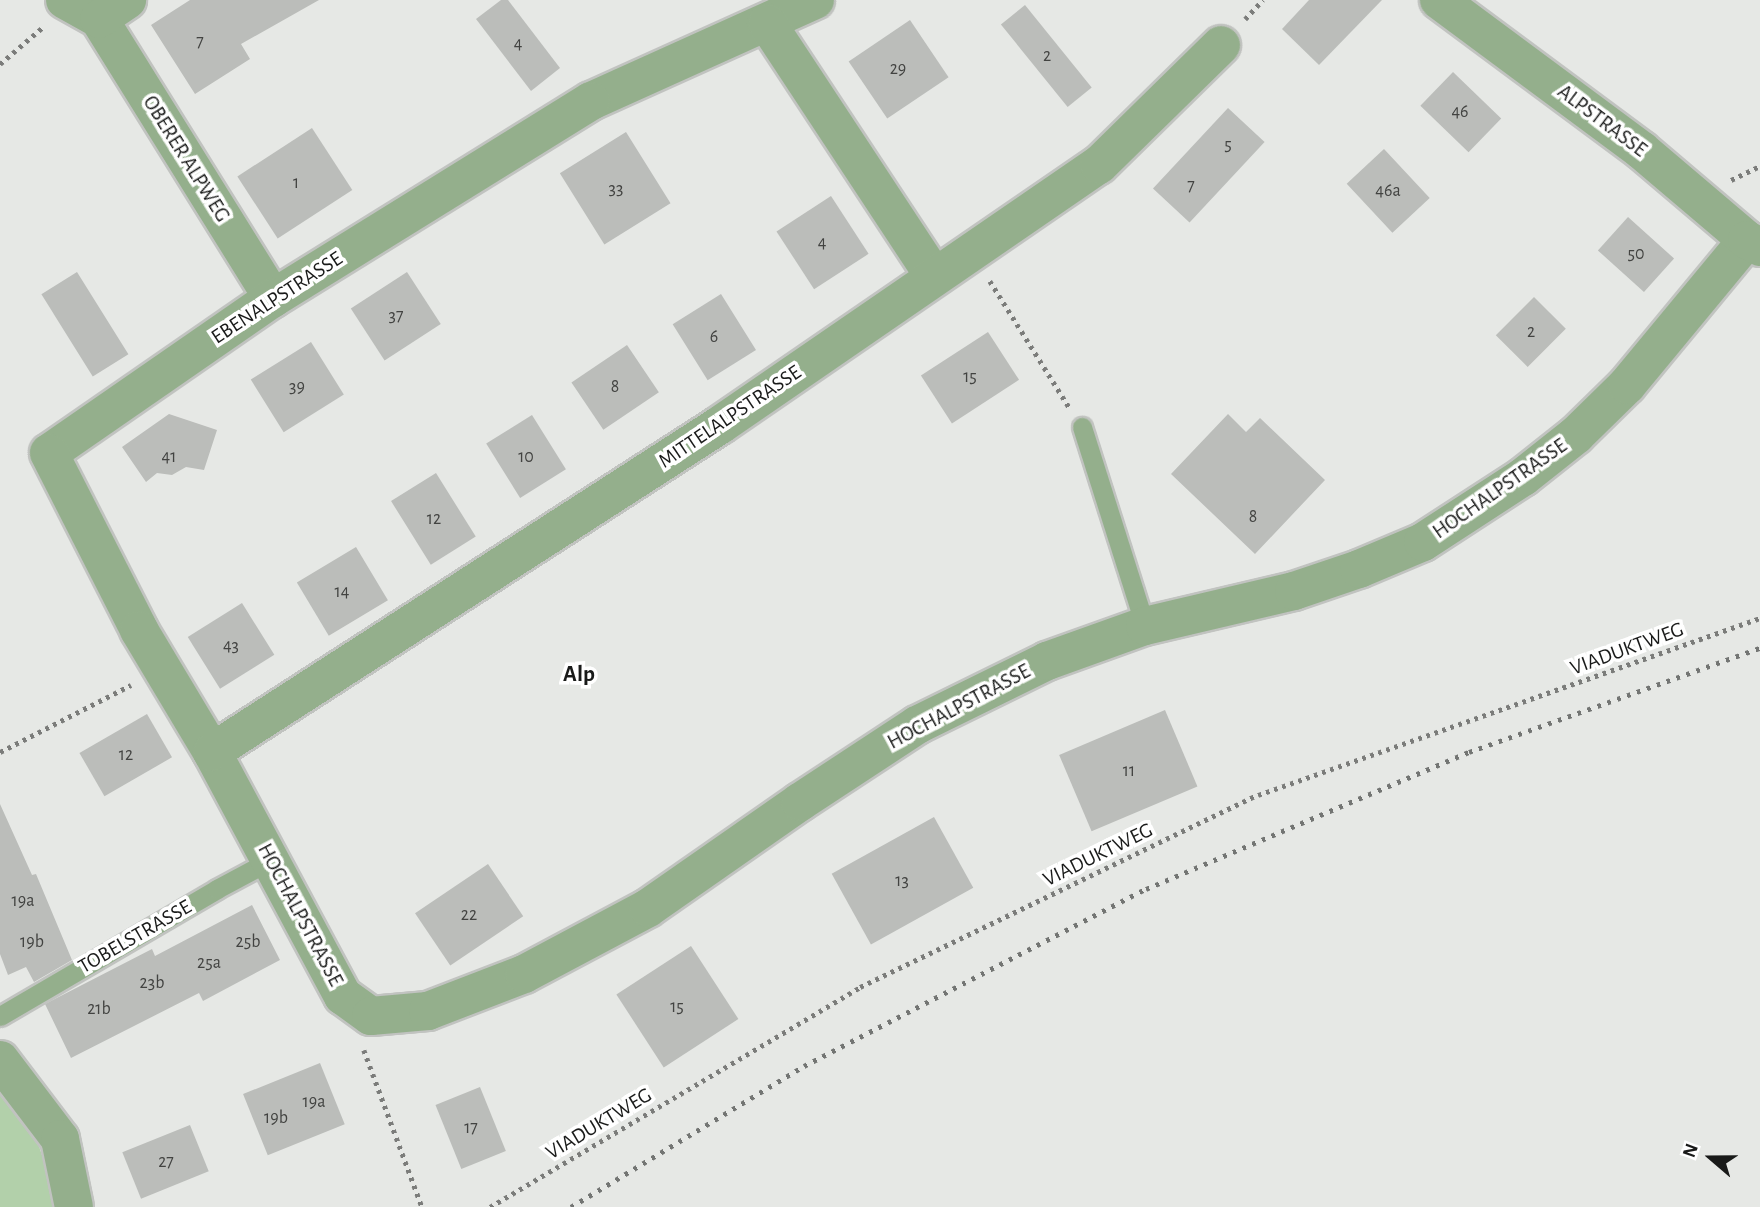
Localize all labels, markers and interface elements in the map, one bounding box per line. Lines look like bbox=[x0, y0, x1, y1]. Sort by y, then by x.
house number: 7 bbox=[196, 31, 204, 53]
house number: 4 bbox=[514, 33, 522, 55]
house number: 2 bbox=[1043, 45, 1051, 67]
house number: 29 bbox=[890, 58, 906, 80]
street label: ALPSTRASSE bbox=[1552, 79, 1652, 163]
street label: OBERER ALPWEG bbox=[137, 91, 235, 227]
house number: 46 bbox=[1451, 101, 1469, 123]
house number: 5 bbox=[1224, 134, 1232, 156]
house number: 1 bbox=[293, 172, 299, 194]
house number: 7 bbox=[1187, 175, 1195, 197]
house number: 33 bbox=[609, 178, 623, 200]
house number: 46a bbox=[1375, 180, 1401, 202]
house number: 4 bbox=[818, 232, 826, 254]
house number: 50 bbox=[1627, 243, 1645, 265]
street label: EBENALPSTRASSE bbox=[207, 246, 347, 350]
house number: 37 bbox=[389, 305, 403, 327]
house number: 2 bbox=[1527, 321, 1535, 343]
house number: 6 bbox=[710, 326, 718, 348]
street label: MITTELALPSTRASSE bbox=[654, 360, 806, 474]
house number: 15 bbox=[963, 366, 977, 388]
house number: 39 bbox=[289, 376, 305, 398]
house number: 8 bbox=[611, 376, 619, 398]
street label: HOCHALPSTRASSE bbox=[1428, 433, 1572, 545]
house number: 41 bbox=[162, 446, 176, 468]
house number: 10 bbox=[518, 446, 534, 468]
house number: 8 bbox=[1249, 506, 1257, 528]
house number: 12 bbox=[427, 508, 441, 530]
house number: 14 bbox=[335, 581, 349, 603]
street label: VIADUKTWEG bbox=[1567, 617, 1687, 681]
house number: 43 bbox=[223, 635, 239, 657]
street label: HOCHALPSTRASSE bbox=[883, 659, 1035, 755]
district label: Alp bbox=[563, 661, 595, 689]
house number: 12 bbox=[119, 744, 133, 766]
house number: 11 bbox=[1123, 760, 1135, 782]
street label: VIADUKTWEG bbox=[1039, 818, 1157, 892]
street label: HOCHALPSTRASSE bbox=[252, 839, 348, 991]
house number: 13 bbox=[895, 870, 909, 892]
house number: 19a bbox=[12, 890, 34, 912]
street label: TOBELSTRASSE bbox=[74, 894, 196, 980]
house number: 22 bbox=[461, 904, 477, 926]
house number: 19b bbox=[20, 931, 44, 953]
house number: 25b bbox=[236, 931, 260, 953]
house number: 25a bbox=[197, 952, 221, 974]
house number: 23b bbox=[140, 972, 164, 994]
house number: 15 bbox=[670, 996, 684, 1018]
house number: 21b bbox=[87, 998, 111, 1020]
street label: VIADUKTWEG bbox=[542, 1083, 656, 1165]
house number: 19a bbox=[303, 1091, 325, 1113]
house number: 19b bbox=[264, 1107, 288, 1129]
house number: 17 bbox=[464, 1117, 478, 1139]
north arrow bbox=[1676, 1123, 1746, 1193]
text: N bbox=[1680, 1141, 1702, 1160]
house number: 27 bbox=[158, 1151, 174, 1173]

